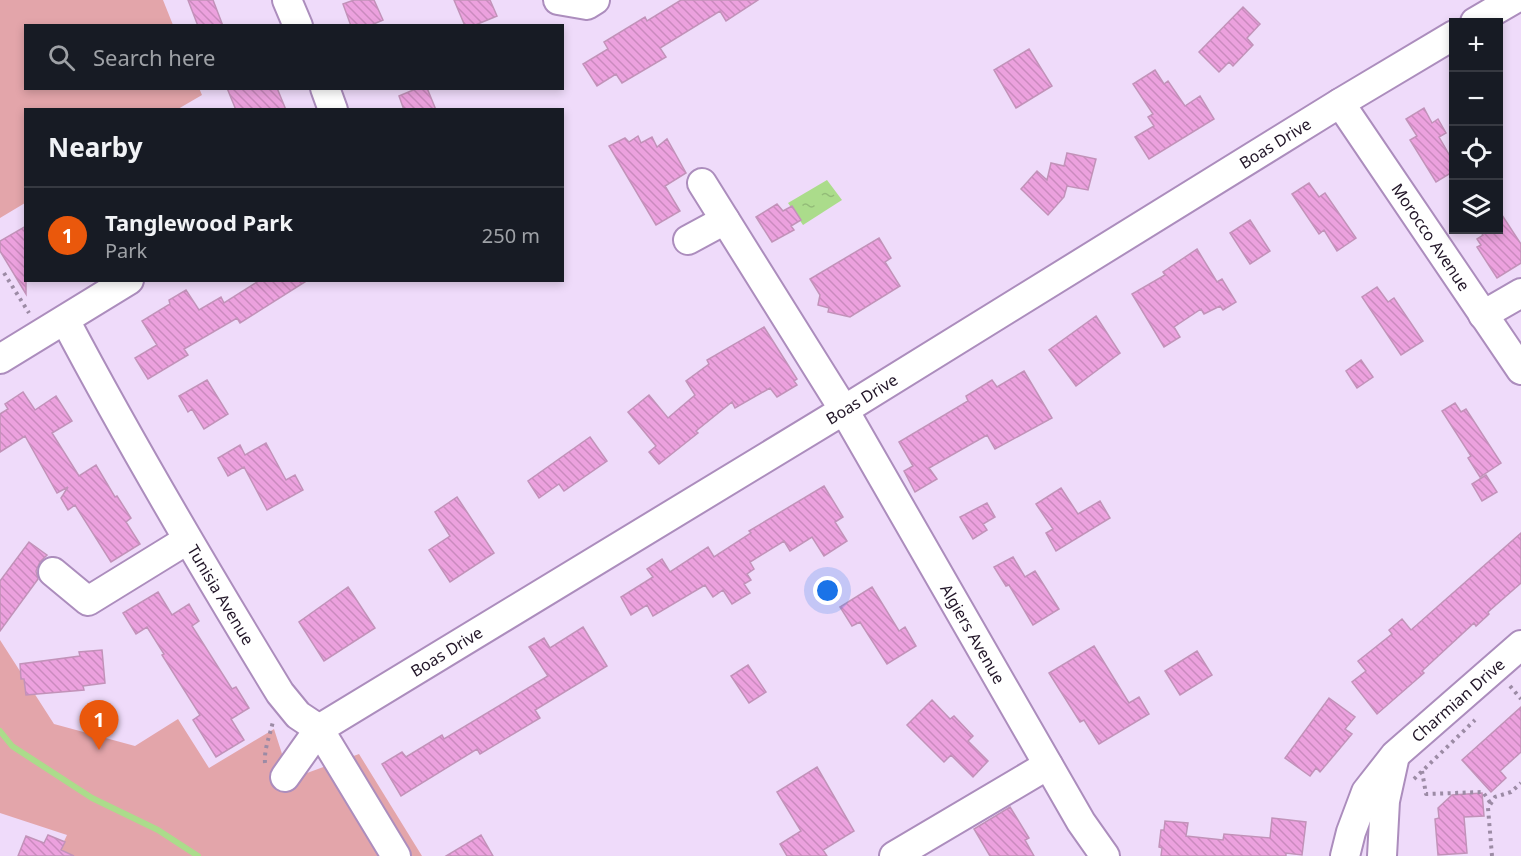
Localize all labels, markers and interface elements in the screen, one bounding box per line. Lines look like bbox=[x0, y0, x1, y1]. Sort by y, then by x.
map controls bbox=[1449, 18, 1503, 234]
button: + bbox=[1449, 18, 1503, 72]
search box bbox=[24, 24, 564, 90]
icon: search bbox=[45, 41, 78, 74]
text: Search here bbox=[93, 42, 215, 72]
button: − bbox=[1449, 72, 1503, 126]
street label: Boas Drive bbox=[1235, 113, 1315, 174]
button: locate bbox=[1449, 126, 1503, 180]
text: Nearby bbox=[48, 129, 143, 165]
street label: Morocco Avenue bbox=[1387, 179, 1475, 295]
button: layers bbox=[1449, 180, 1503, 234]
text: Tanglewood Park bbox=[105, 207, 293, 237]
text: 1 bbox=[62, 222, 73, 249]
text: 250 m bbox=[482, 222, 540, 249]
text: Park bbox=[105, 237, 147, 264]
street label: Boas Drive bbox=[822, 368, 902, 429]
street label: Tunisia Avenue bbox=[182, 541, 259, 649]
your location bbox=[813, 576, 842, 605]
street label: Algiers Avenue bbox=[935, 580, 1010, 688]
street label: Boas Drive bbox=[406, 621, 487, 682]
street label: Charmian Drive bbox=[1406, 653, 1509, 747]
pin: 1 bbox=[80, 700, 118, 750]

